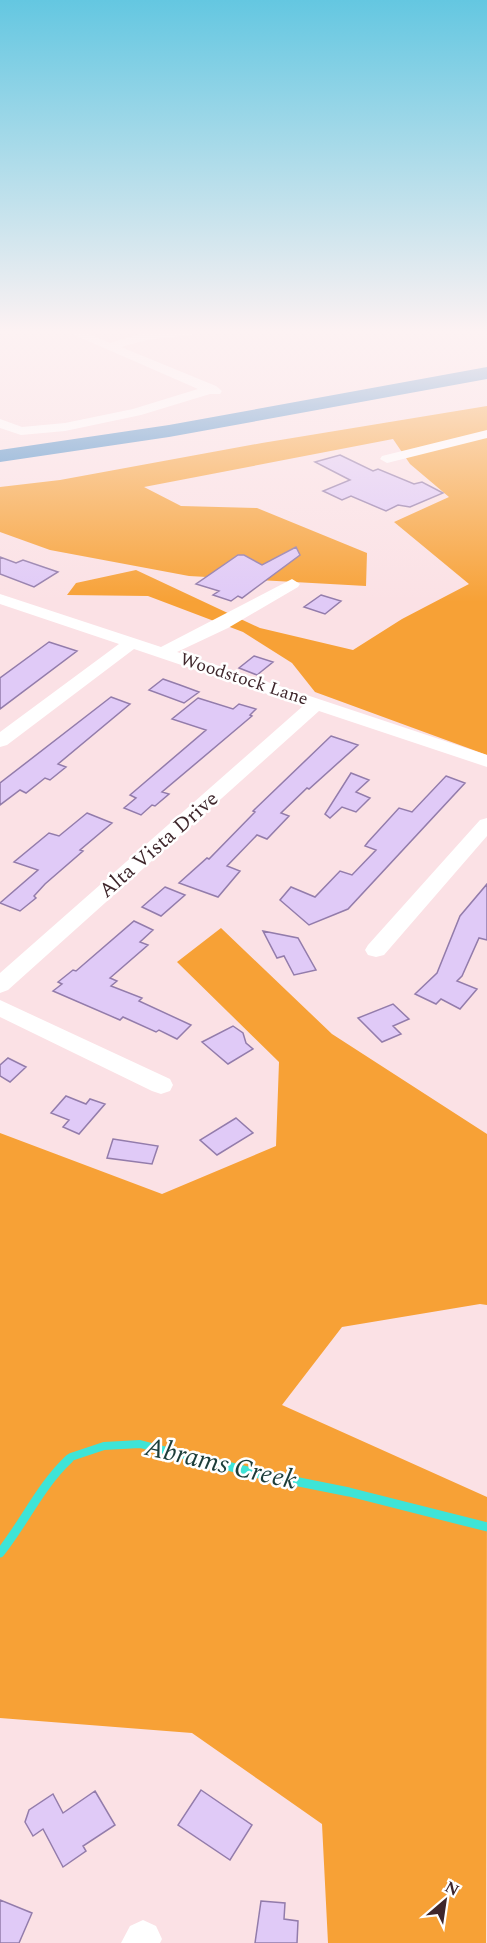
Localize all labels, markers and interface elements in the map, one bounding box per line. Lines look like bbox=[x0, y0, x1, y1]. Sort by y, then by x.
street label: Woodstock Lane bbox=[176, 646, 312, 712]
street label: Alta Vista Drive bbox=[92, 784, 226, 906]
water label: Abrams Creek bbox=[140, 1426, 301, 1502]
north arrow bbox=[415, 1871, 475, 1931]
text: N bbox=[440, 1875, 463, 1902]

